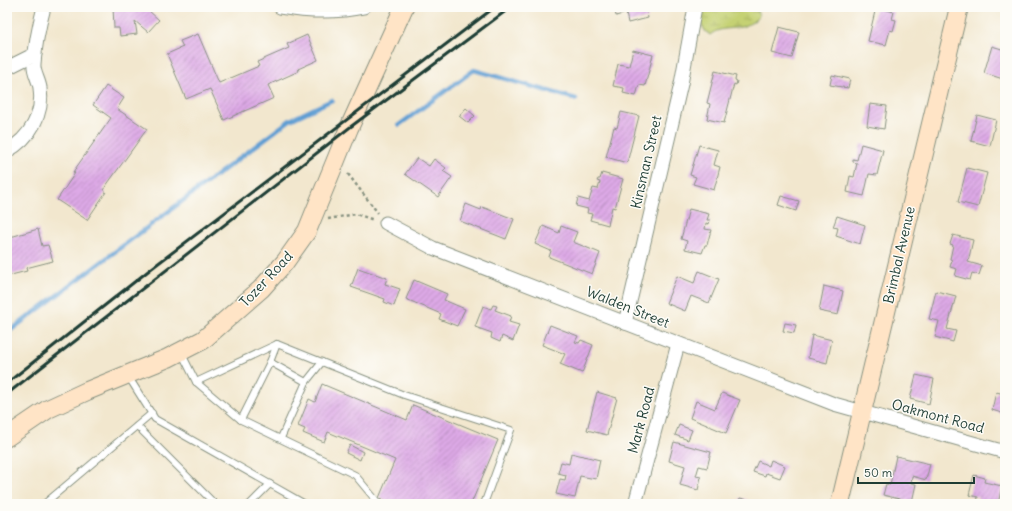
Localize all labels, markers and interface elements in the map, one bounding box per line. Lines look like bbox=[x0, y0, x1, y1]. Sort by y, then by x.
street label: Kinsman Street bbox=[627, 113, 666, 210]
street label: Brimbal Avenue bbox=[879, 205, 919, 305]
street label: Tozer Road bbox=[236, 247, 296, 311]
street label: Walden Street bbox=[584, 282, 672, 332]
street label: Mark Road bbox=[623, 385, 659, 455]
street label: Oakmont Road bbox=[890, 395, 986, 437]
scale bar bbox=[858, 459, 974, 485]
text: 50 m bbox=[864, 465, 893, 480]

